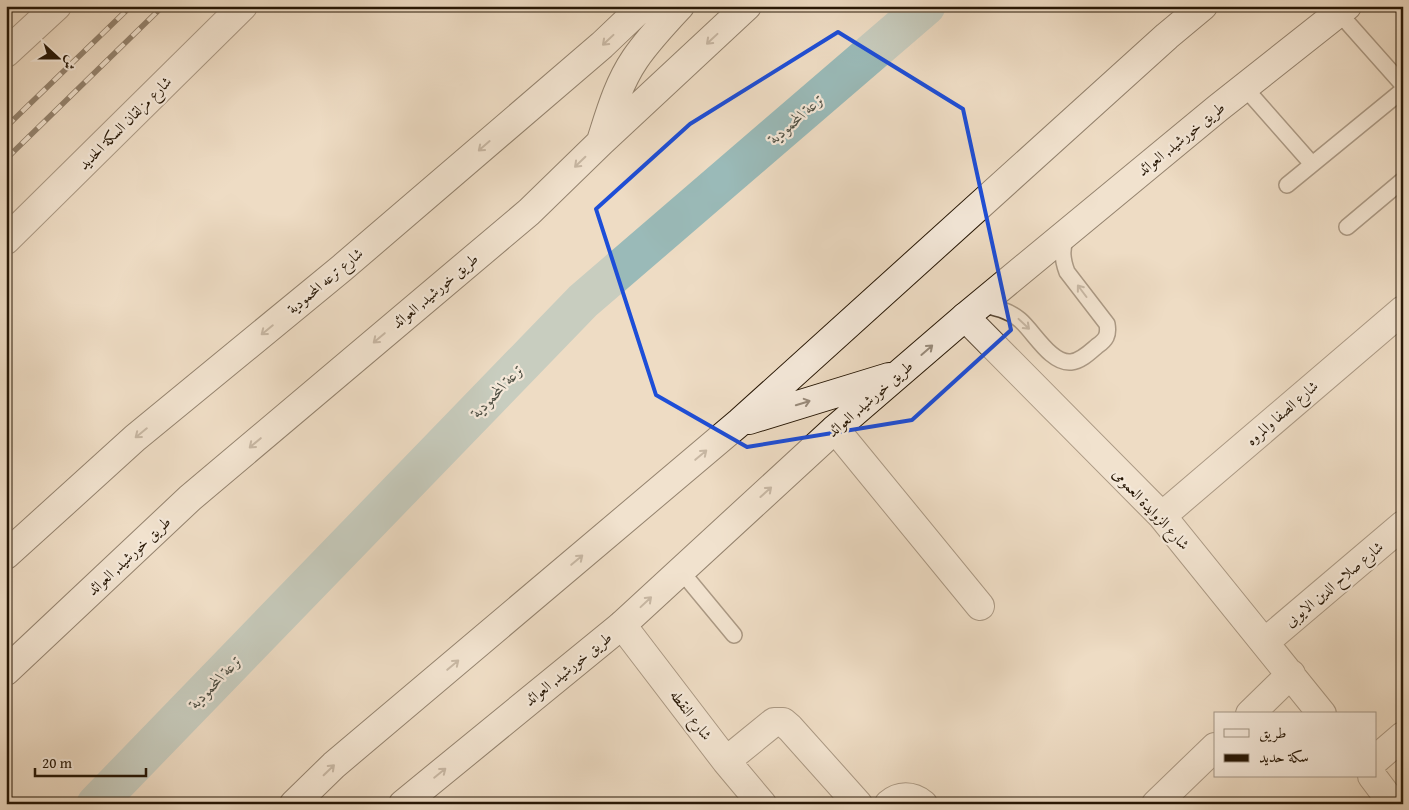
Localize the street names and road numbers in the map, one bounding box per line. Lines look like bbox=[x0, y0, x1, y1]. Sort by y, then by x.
street label: شارع مزلقان السكة الحديد bbox=[73, 71, 178, 176]
street label: طريق خورشيد, العوائد bbox=[1132, 97, 1229, 181]
street label: شارع ترعه المحمودية bbox=[282, 243, 369, 321]
street label: طريق خورشيد, العوائد bbox=[387, 248, 483, 333]
street label: طريق خورشيد, العوائد bbox=[822, 355, 917, 442]
street label: شارع الصفا والمروه bbox=[1241, 375, 1324, 452]
street label: شارع الزوايدة العمومى bbox=[1106, 463, 1195, 556]
street label: طريق خورشيد, العوائد bbox=[82, 511, 175, 600]
street label: شارع صلاح الدين الايوبى bbox=[1280, 536, 1390, 634]
street label: طريق خورشيد, العوائد bbox=[519, 627, 616, 711]
street label: شارع النقطه bbox=[663, 685, 717, 746]

